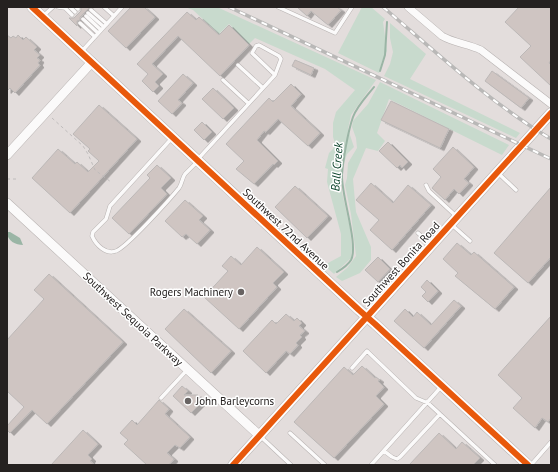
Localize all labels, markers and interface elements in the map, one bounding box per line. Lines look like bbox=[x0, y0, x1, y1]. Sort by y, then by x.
water label: Ball Creek bbox=[327, 142, 346, 192]
street label: Southwest 72nd Avenue bbox=[240, 185, 332, 273]
street label: Southwest Bonita Road bbox=[359, 219, 443, 309]
street label: Southwest Sequoia Parkway bbox=[80, 269, 187, 370]
place label: Rogers Machinery bbox=[150, 285, 234, 299]
marker: Rogers Machinery bbox=[236, 287, 246, 297]
place label: John Barleycorns bbox=[195, 394, 275, 408]
marker: John Barleycorns bbox=[183, 396, 193, 406]

